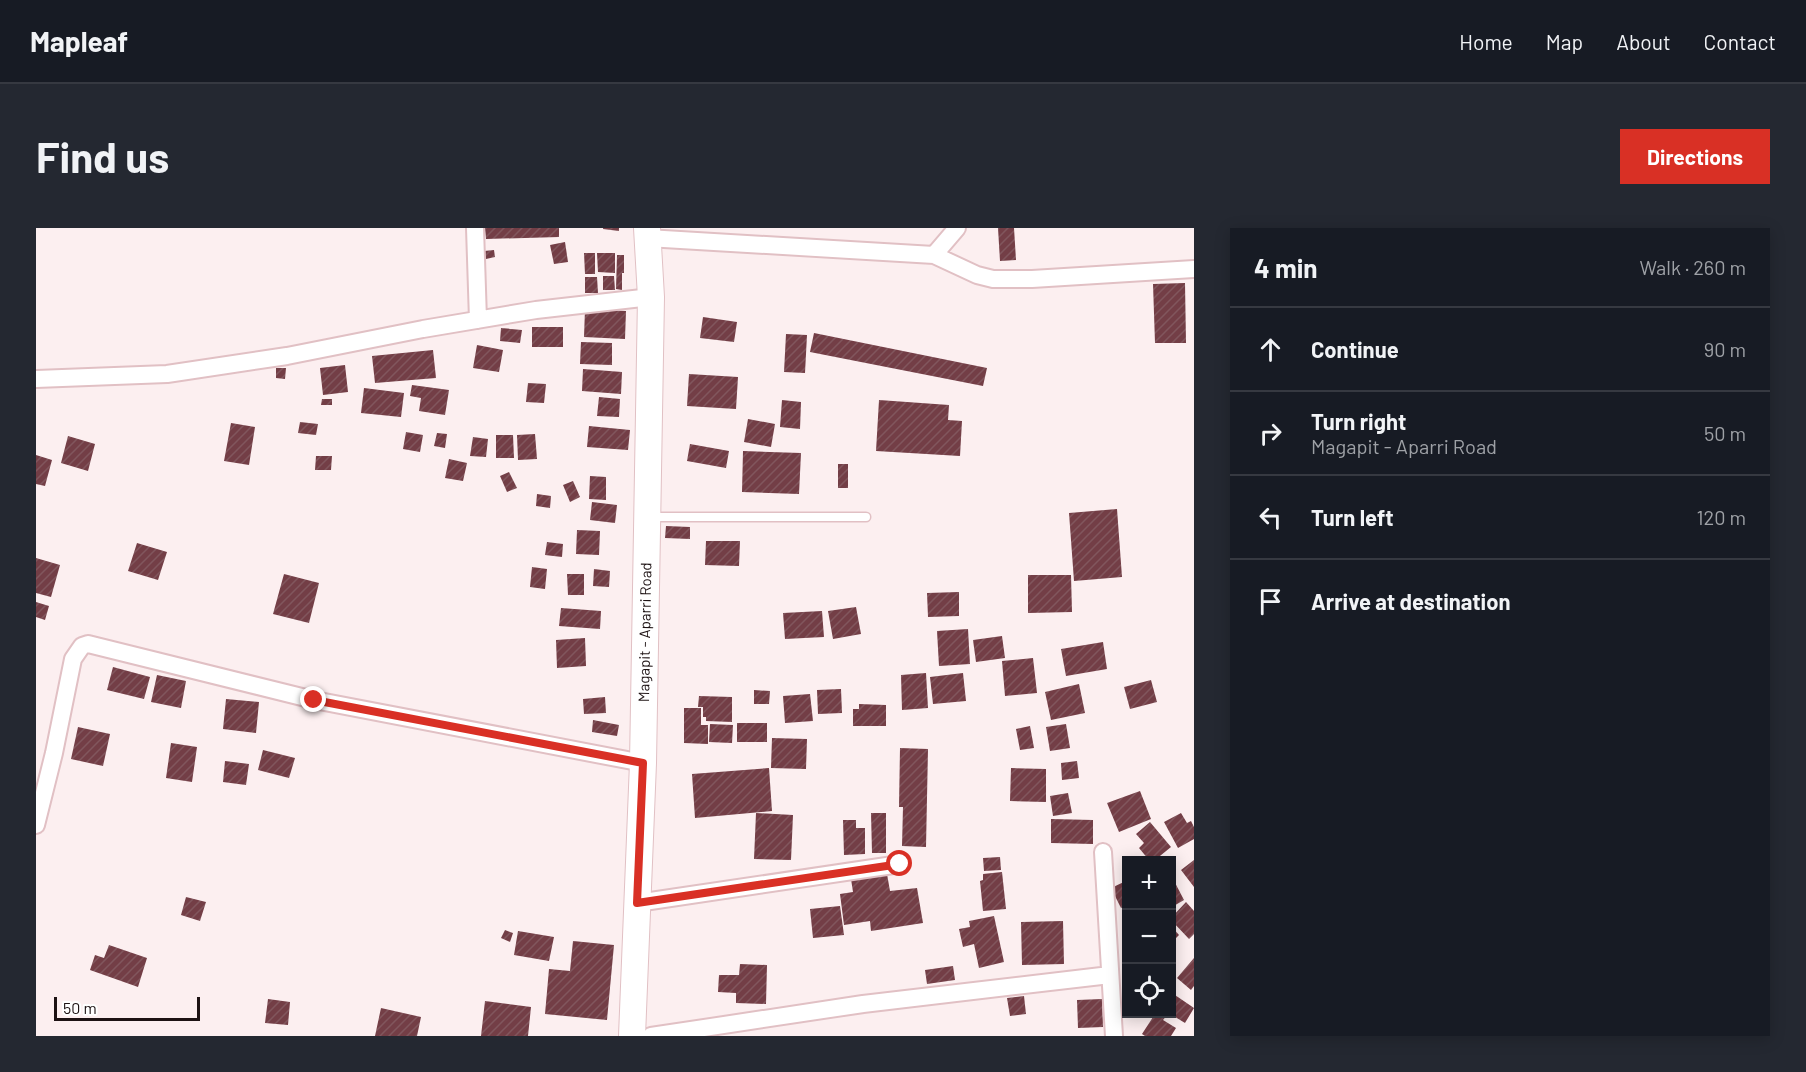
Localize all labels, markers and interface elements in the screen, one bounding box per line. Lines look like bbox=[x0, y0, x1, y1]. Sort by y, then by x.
text: Mapleaf bbox=[30, 24, 128, 58]
text: Home bbox=[1459, 29, 1513, 54]
text: Map bbox=[1546, 29, 1583, 54]
text: About bbox=[1616, 29, 1671, 54]
text: Contact bbox=[1704, 29, 1776, 54]
button: Directions bbox=[1620, 129, 1770, 184]
text: Find us bbox=[36, 131, 169, 181]
text: 4 min bbox=[1254, 252, 1318, 283]
text: Walk · 260 m bbox=[1639, 255, 1746, 279]
icon: ahead bbox=[1254, 333, 1287, 366]
text: Continue bbox=[1311, 336, 1399, 362]
text: 90 m bbox=[1704, 337, 1746, 361]
text: Turn right bbox=[1311, 408, 1406, 434]
icon: right bbox=[1254, 417, 1287, 450]
text: 50 m bbox=[1704, 421, 1746, 445]
text: Magapit - Aparri Road bbox=[1311, 434, 1497, 458]
icon: left bbox=[1254, 501, 1287, 534]
text: Turn left bbox=[1311, 504, 1394, 530]
text: 120 m bbox=[1696, 505, 1746, 529]
street label: Magapit - Aparri Road bbox=[634, 562, 654, 702]
icon: arrive bbox=[1254, 585, 1287, 618]
text: Arrive at destination bbox=[1311, 588, 1510, 614]
route end bbox=[300, 686, 326, 712]
route start bbox=[886, 850, 912, 876]
map controls bbox=[1122, 856, 1176, 1018]
button: + bbox=[1122, 856, 1176, 910]
button: − bbox=[1122, 910, 1176, 964]
button: locate bbox=[1122, 964, 1176, 1018]
scale bar bbox=[54, 994, 200, 1022]
text: 50 m bbox=[63, 998, 97, 1017]

